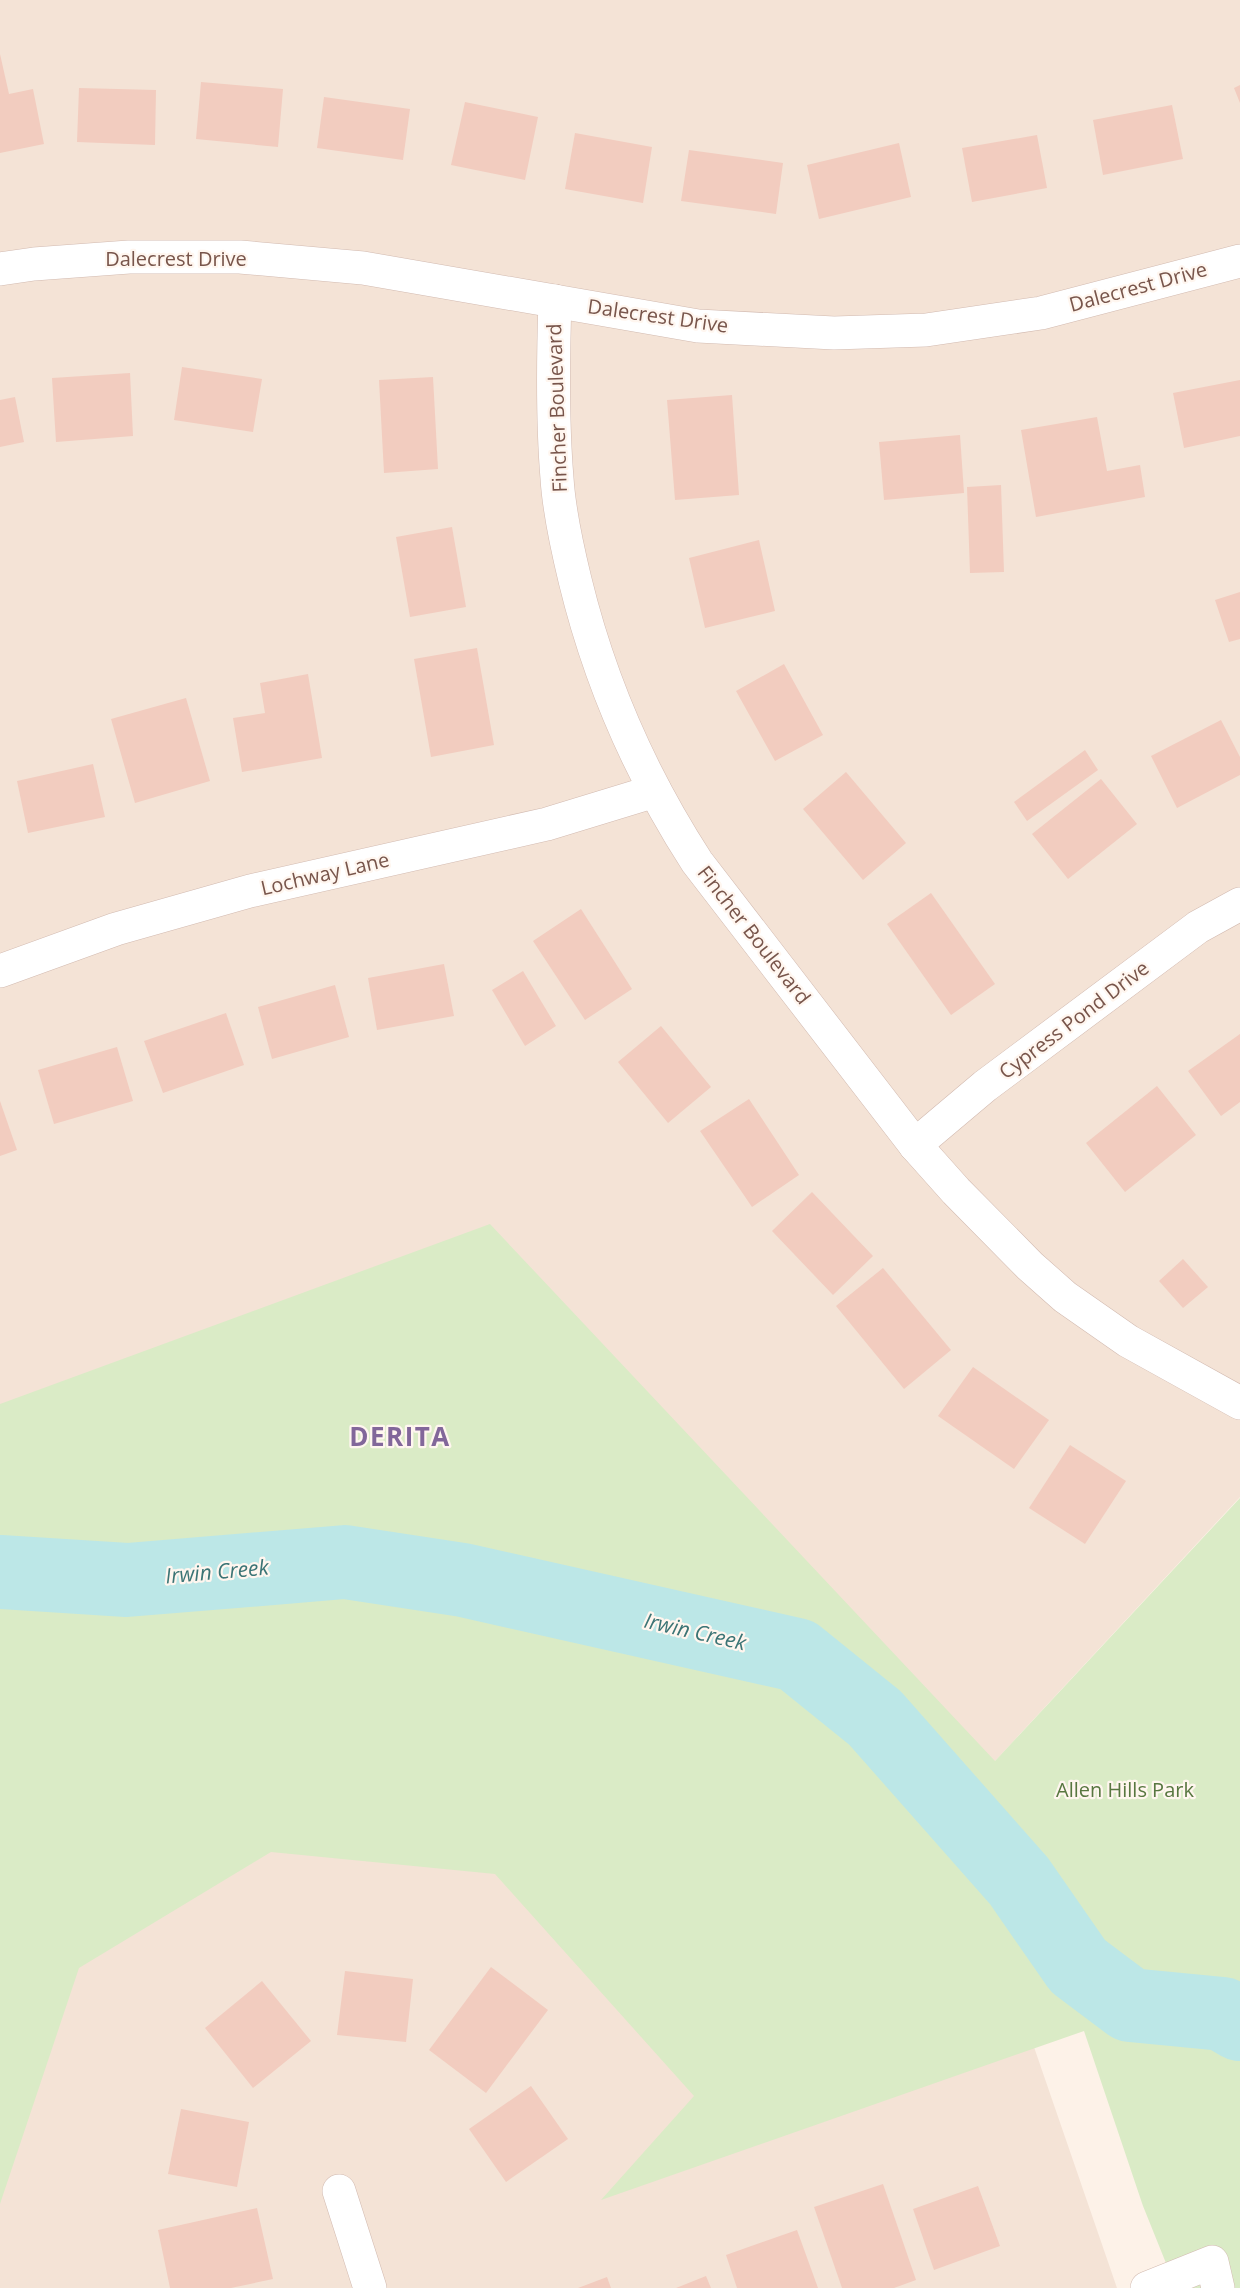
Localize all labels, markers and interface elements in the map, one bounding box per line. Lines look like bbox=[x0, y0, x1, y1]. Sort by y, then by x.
street label: Dalecrest Drive bbox=[105, 245, 247, 272]
street label: Dalecrest Drive bbox=[1066, 255, 1210, 318]
street label: Dalecrest Drive bbox=[586, 292, 730, 339]
street label: Fincher Boulevard bbox=[540, 323, 573, 493]
street label: Lochway Lane bbox=[258, 846, 392, 901]
street label: Fincher Boulevard bbox=[692, 860, 817, 1010]
street label: Cypress Pond Drive bbox=[993, 954, 1154, 1085]
district label: DERITA bbox=[349, 1418, 451, 1454]
water label: Irwin Creek bbox=[164, 1552, 271, 1589]
water label: Irwin Creek bbox=[642, 1606, 750, 1656]
park label: Allen Hills Park bbox=[1056, 1776, 1194, 1803]

